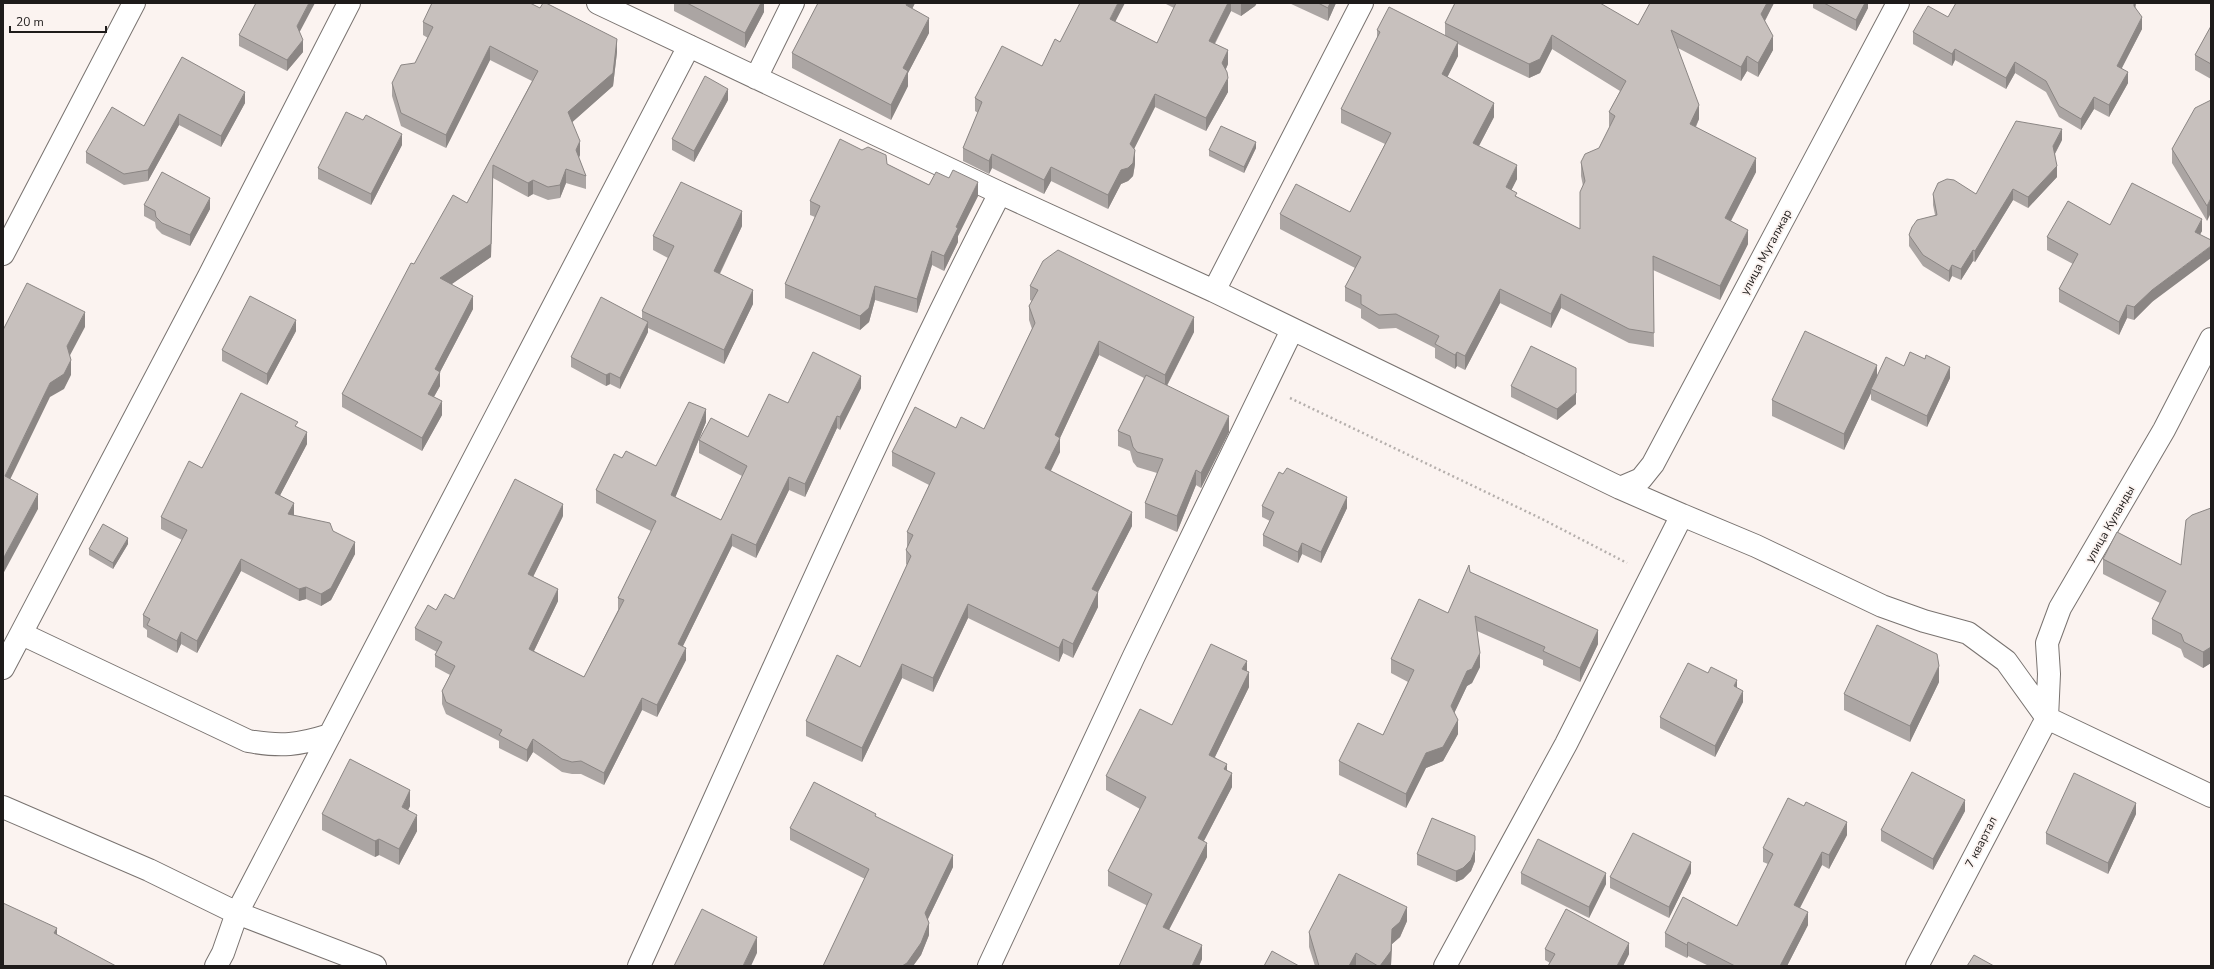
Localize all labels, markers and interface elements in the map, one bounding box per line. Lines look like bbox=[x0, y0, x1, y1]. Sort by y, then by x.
scale bar bbox=[10, 8, 106, 34]
text: 20 m bbox=[16, 14, 44, 30]
street label: улица Мугалжар bbox=[1737, 206, 1795, 298]
street label: улица Куланды bbox=[2082, 483, 2138, 565]
street label: 7 квартал bbox=[1961, 814, 2001, 870]

